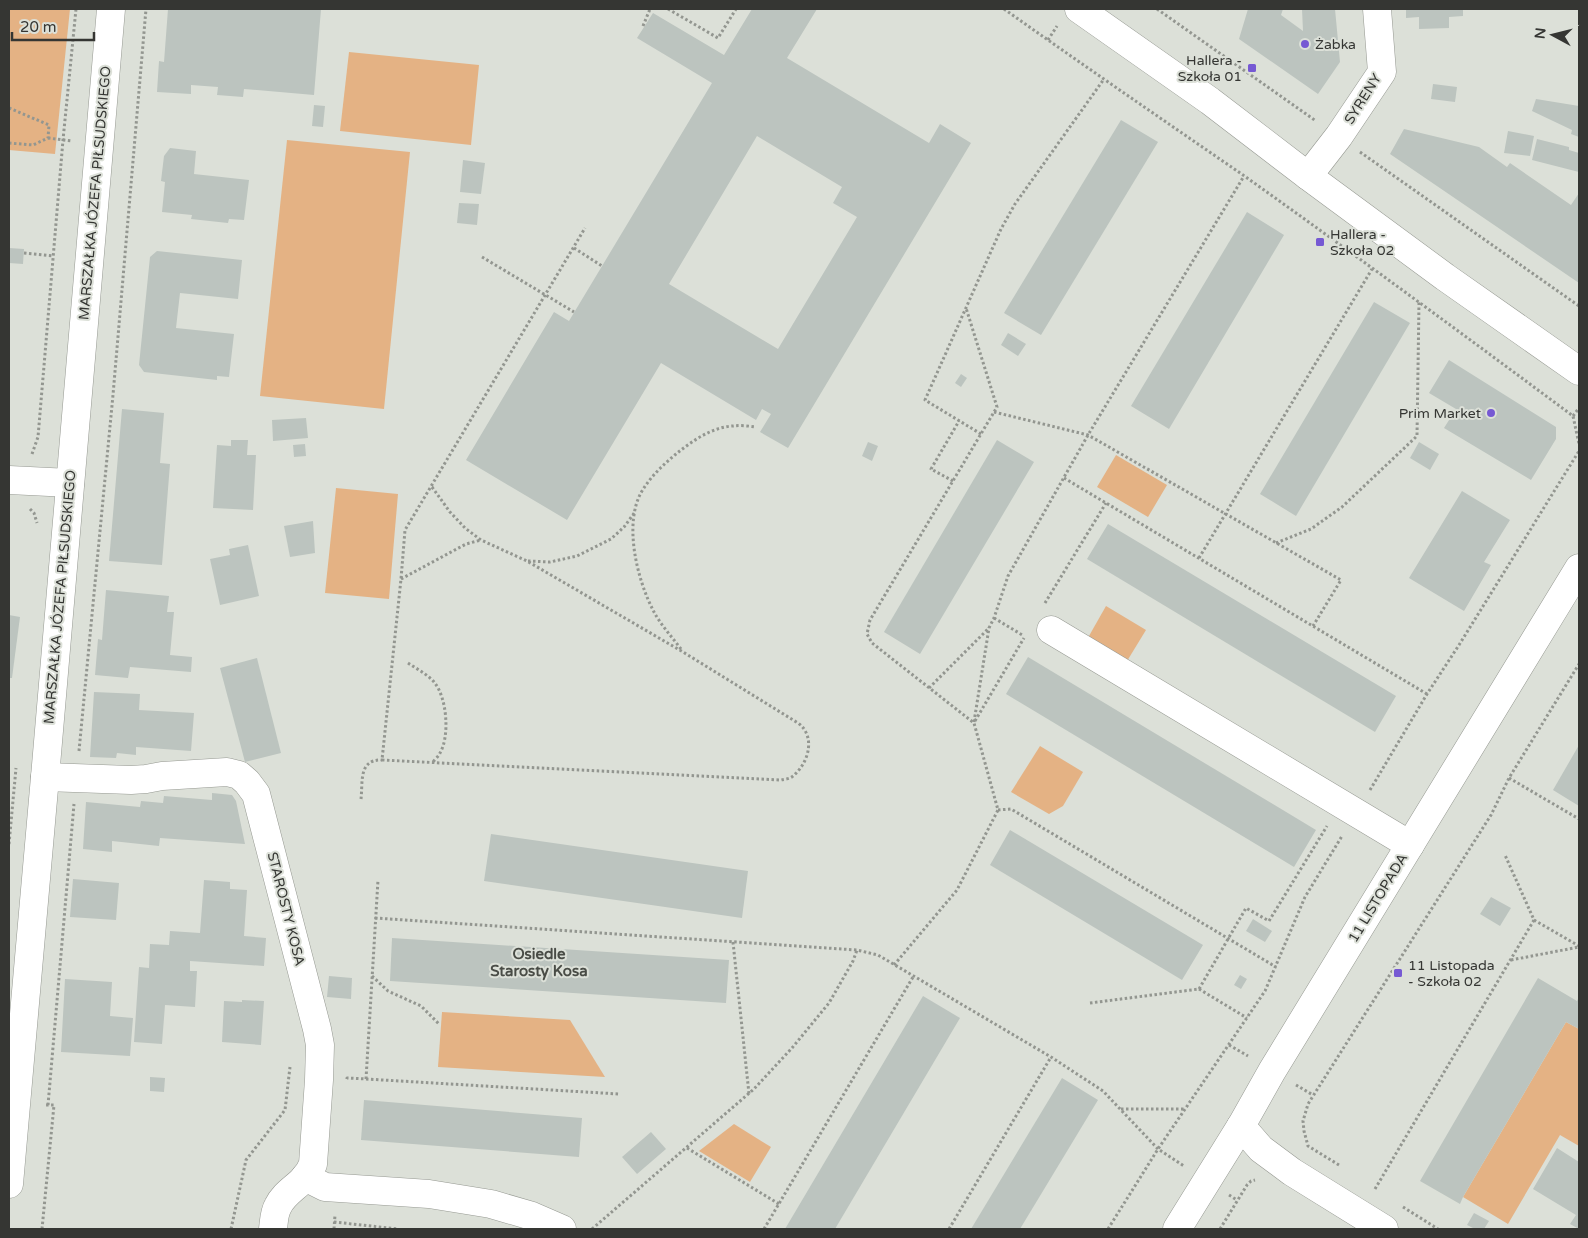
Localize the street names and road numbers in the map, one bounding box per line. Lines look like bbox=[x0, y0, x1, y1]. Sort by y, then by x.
street label: MARSZAŁKA JÓZEFA PIŁSUDSKIEGO bbox=[75, 65, 115, 321]
street label: SYRENY bbox=[1341, 70, 1385, 127]
street label: MARSZAŁKA JÓZEFA PIŁSUDSKIEGO bbox=[40, 469, 80, 725]
street label: STAROSTY KOSA bbox=[264, 850, 308, 968]
street label: 11 LISTOPADA bbox=[1345, 850, 1411, 946]

